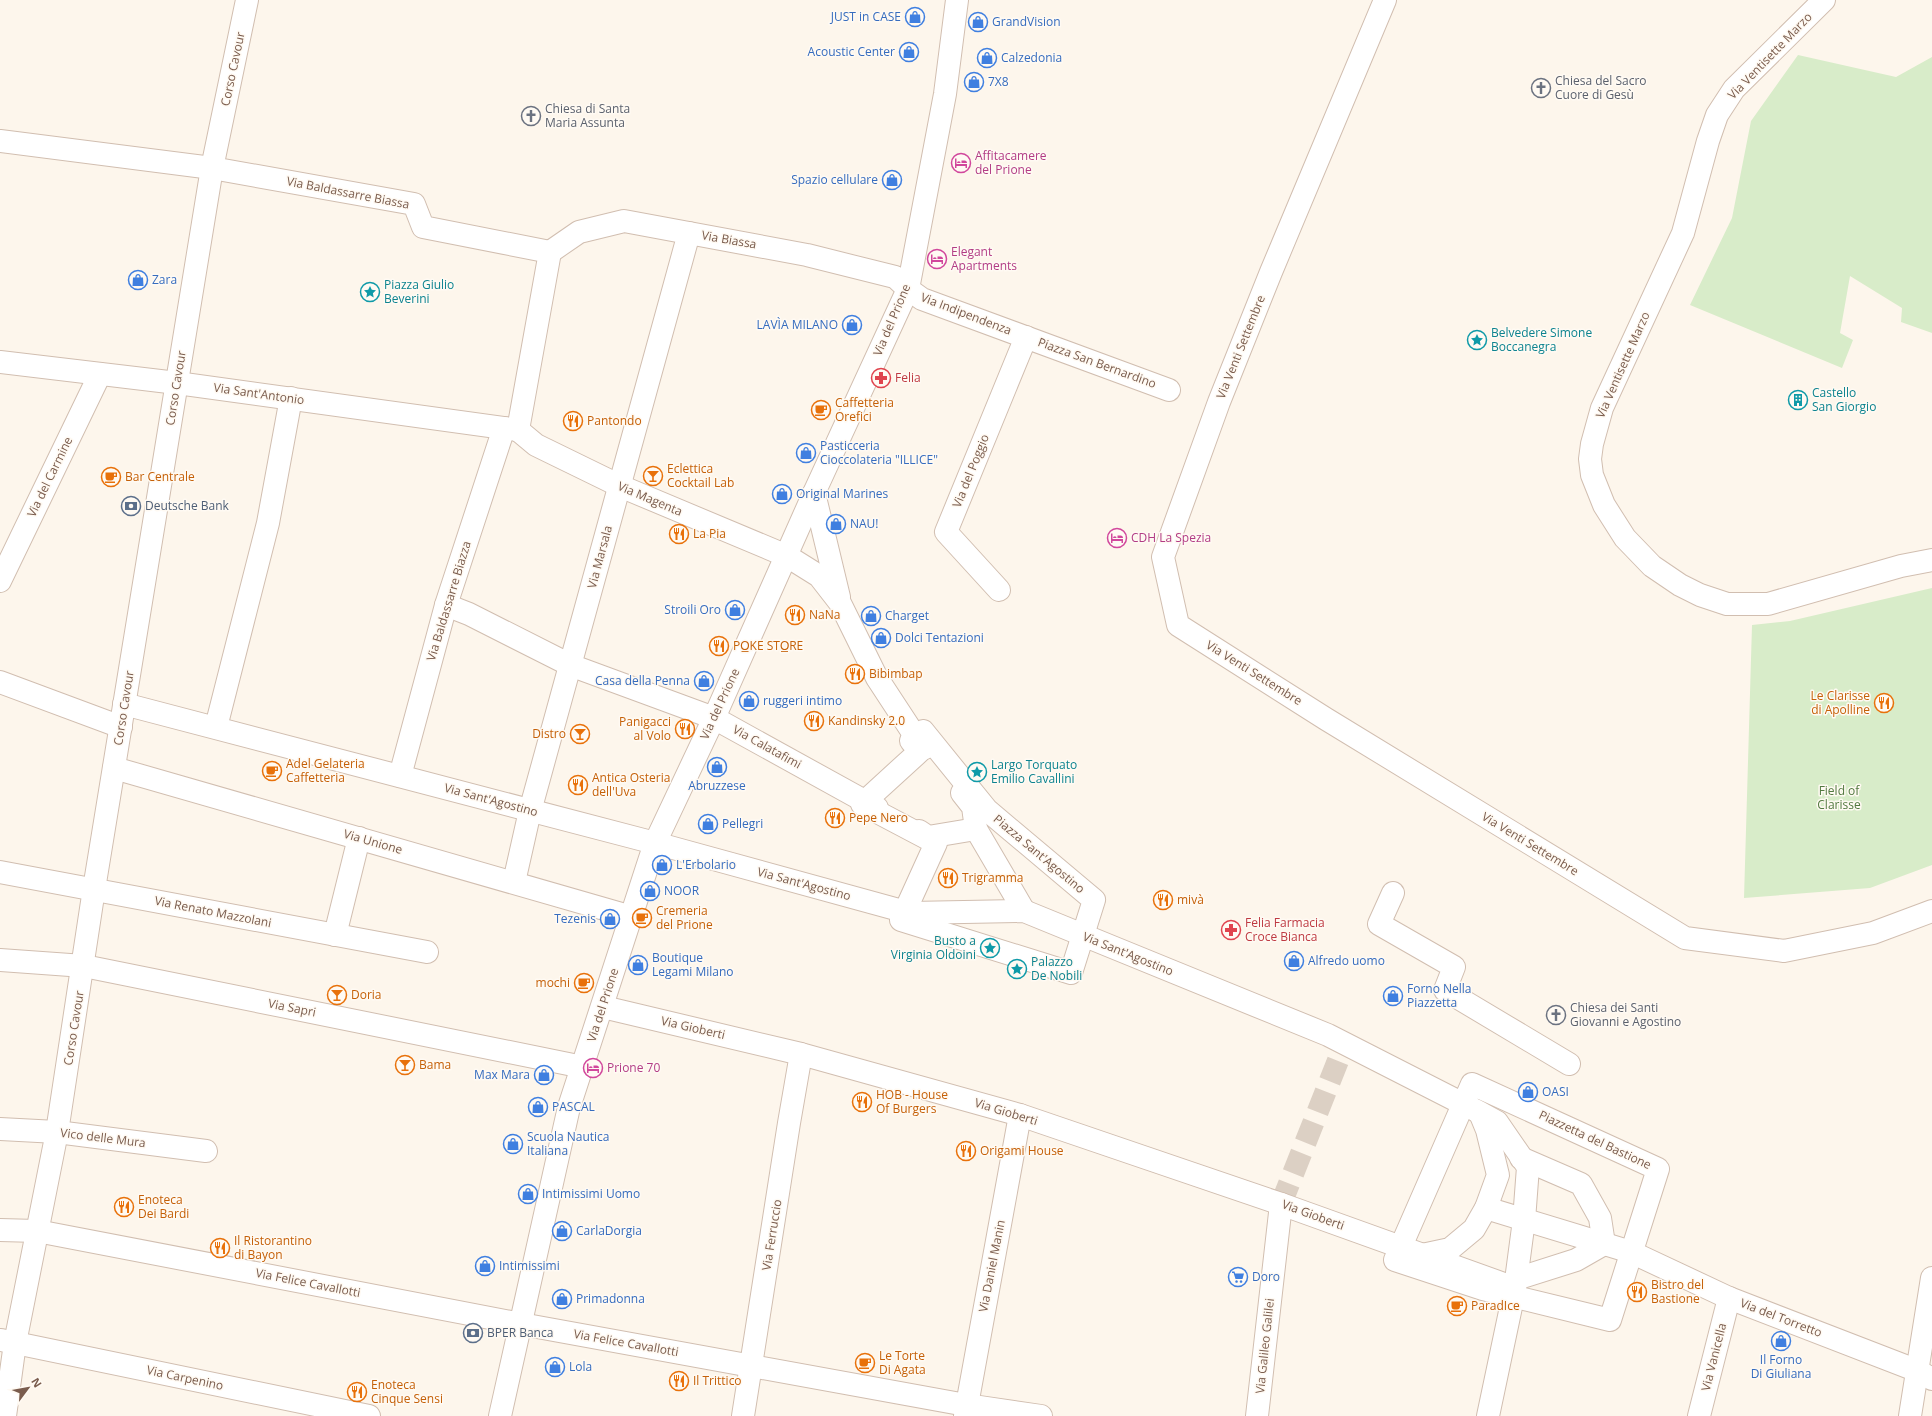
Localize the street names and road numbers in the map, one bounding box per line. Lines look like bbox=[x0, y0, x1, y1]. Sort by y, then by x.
street label: Via Ventisette Marzo bbox=[1724, 9, 1816, 103]
street label: Corso Cavour bbox=[216, 30, 249, 108]
street label: Via Baldassarre Biassa bbox=[285, 172, 411, 213]
street label: Via Biassa bbox=[700, 226, 758, 253]
street label: Via del Prione bbox=[869, 281, 914, 358]
street label: Via Indipendenza bbox=[918, 288, 1014, 339]
street label: Via Venti Settembre bbox=[1212, 292, 1269, 401]
street label: Via Ventisette Marzo bbox=[1591, 309, 1654, 421]
street label: Piazza San Bernardino bbox=[1036, 333, 1159, 392]
street label: Corso Cavour bbox=[161, 349, 190, 427]
street label: Via Sant'Antonio bbox=[213, 379, 306, 408]
street label: Via del Poggio bbox=[948, 432, 993, 510]
street label: Via del Carmine bbox=[23, 433, 76, 520]
street label: Via Magenta bbox=[615, 477, 685, 520]
street label: Via Marsala bbox=[583, 524, 616, 590]
street label: Via Baldassarre Biazza bbox=[422, 539, 475, 663]
street label: Via Venti Settembre bbox=[1203, 636, 1306, 709]
street label: Via del Prione bbox=[696, 665, 744, 742]
street label: Corso Cavour bbox=[109, 669, 138, 747]
street label: Via Calatafimi bbox=[730, 721, 805, 772]
street label: Via Sant'Agostino bbox=[442, 779, 540, 820]
street label: Via Venti Settembre bbox=[1479, 808, 1582, 879]
street label: Piazza Sant'Agostino bbox=[990, 810, 1089, 897]
street label: Via Unione bbox=[342, 825, 405, 858]
street label: Via Sant'Agostino bbox=[755, 863, 853, 904]
street label: Via Renato Mazzolani bbox=[153, 892, 273, 931]
street label: Via Sant'Agostino bbox=[1080, 928, 1176, 979]
street label: Via del Prione bbox=[583, 966, 623, 1044]
street label: Corso Cavour bbox=[59, 989, 88, 1067]
street label: Via Sapri bbox=[267, 995, 318, 1020]
street label: Via Gioberti bbox=[659, 1012, 727, 1043]
street label: Via Gioberti bbox=[972, 1094, 1040, 1129]
street label: Piazzetta del Bastione bbox=[1536, 1106, 1654, 1173]
street label: Vico delle Mura bbox=[59, 1124, 147, 1151]
street label: Via Gioberti bbox=[1280, 1195, 1347, 1234]
street label: Via Ferruccio bbox=[757, 1198, 786, 1272]
street label: Via Daniel Manin bbox=[974, 1218, 1009, 1314]
street label: Via Felice Cavallotti bbox=[254, 1264, 362, 1301]
street label: Via del Torretto bbox=[1738, 1294, 1825, 1341]
street label: Via Galileo Galilei bbox=[1251, 1297, 1278, 1394]
street label: Via Vanicella bbox=[1697, 1321, 1730, 1393]
street label: Via Felice Cavallotti bbox=[572, 1325, 680, 1360]
street label: Via Carpenino bbox=[145, 1361, 225, 1394]

